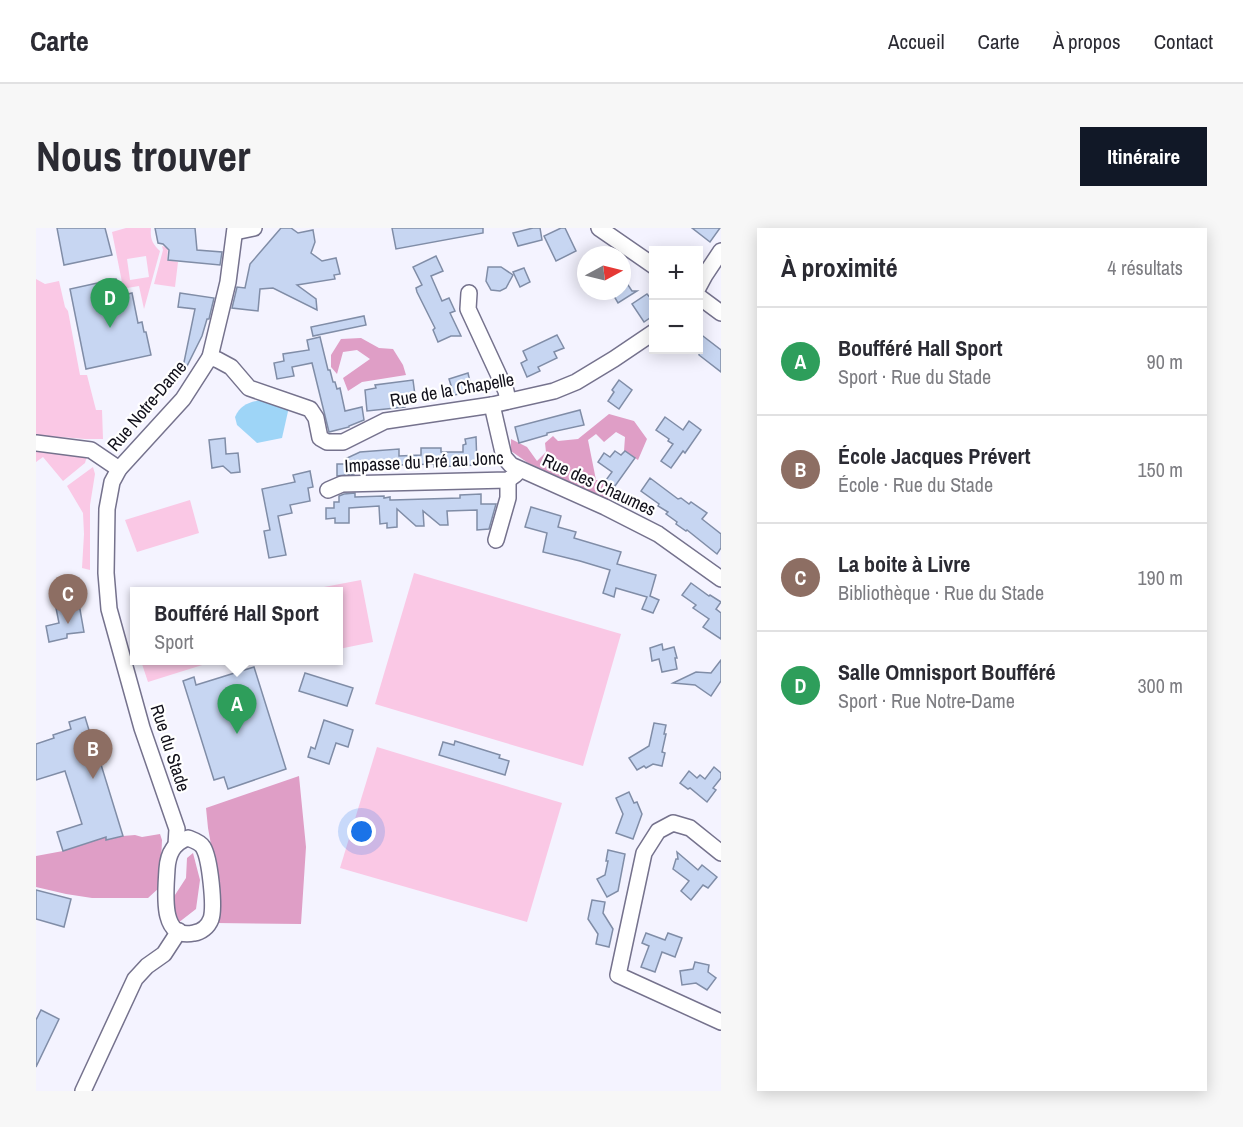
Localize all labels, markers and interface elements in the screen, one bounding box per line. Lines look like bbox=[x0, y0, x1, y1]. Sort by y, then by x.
text: Carte bbox=[30, 22, 89, 60]
text: Accueil bbox=[888, 27, 945, 56]
text: Carte bbox=[978, 27, 1020, 56]
text: À propos bbox=[1053, 27, 1121, 56]
text: Contact bbox=[1154, 27, 1213, 56]
button: Itinéraire bbox=[1080, 127, 1207, 186]
text: Nous trouver bbox=[36, 128, 250, 184]
north arrow bbox=[577, 246, 631, 300]
map controls bbox=[649, 246, 703, 354]
button: + bbox=[649, 246, 703, 300]
text: À proximité bbox=[781, 250, 898, 285]
text: 4 résultats bbox=[1107, 254, 1183, 281]
pin: D bbox=[90, 279, 130, 328]
button: − bbox=[649, 300, 703, 354]
text: Boufféré Hall Sport bbox=[838, 333, 1002, 363]
text: A bbox=[795, 348, 806, 375]
text: 90 m bbox=[1147, 348, 1183, 375]
street label: Rue Notre-Dame bbox=[101, 355, 192, 456]
text: Sport · Rue du Stade bbox=[838, 363, 991, 390]
street label: Rue de la Chapelle bbox=[388, 366, 516, 413]
text: École Jacques Prévert bbox=[838, 441, 1031, 471]
street label: Impasse du Pré au Jonc bbox=[344, 445, 504, 478]
street label: Rue des Chaumes bbox=[539, 447, 660, 522]
text: B bbox=[795, 456, 806, 483]
text: 150 m bbox=[1137, 456, 1183, 483]
text: École · Rue du Stade bbox=[838, 471, 993, 498]
text: La boite à Livre bbox=[838, 549, 970, 579]
text: C bbox=[795, 564, 806, 591]
text: 190 m bbox=[1137, 564, 1183, 591]
pin: C bbox=[48, 574, 87, 624]
text: Bibliothèque · Rue du Stade bbox=[838, 579, 1044, 606]
popup bbox=[130, 587, 343, 665]
text: Boufféré Hall Sport bbox=[154, 598, 319, 628]
text: Sport bbox=[154, 628, 194, 655]
text: Salle Omnisport Boufféré bbox=[838, 657, 1056, 687]
text: D bbox=[795, 672, 806, 699]
text: 300 m bbox=[1137, 672, 1183, 699]
pin: A bbox=[218, 684, 256, 734]
text: Sport · Rue Notre-Dame bbox=[838, 687, 1015, 714]
street label: Rue du Stade bbox=[145, 701, 196, 795]
pin: B bbox=[74, 730, 112, 779]
your location bbox=[347, 817, 376, 846]

